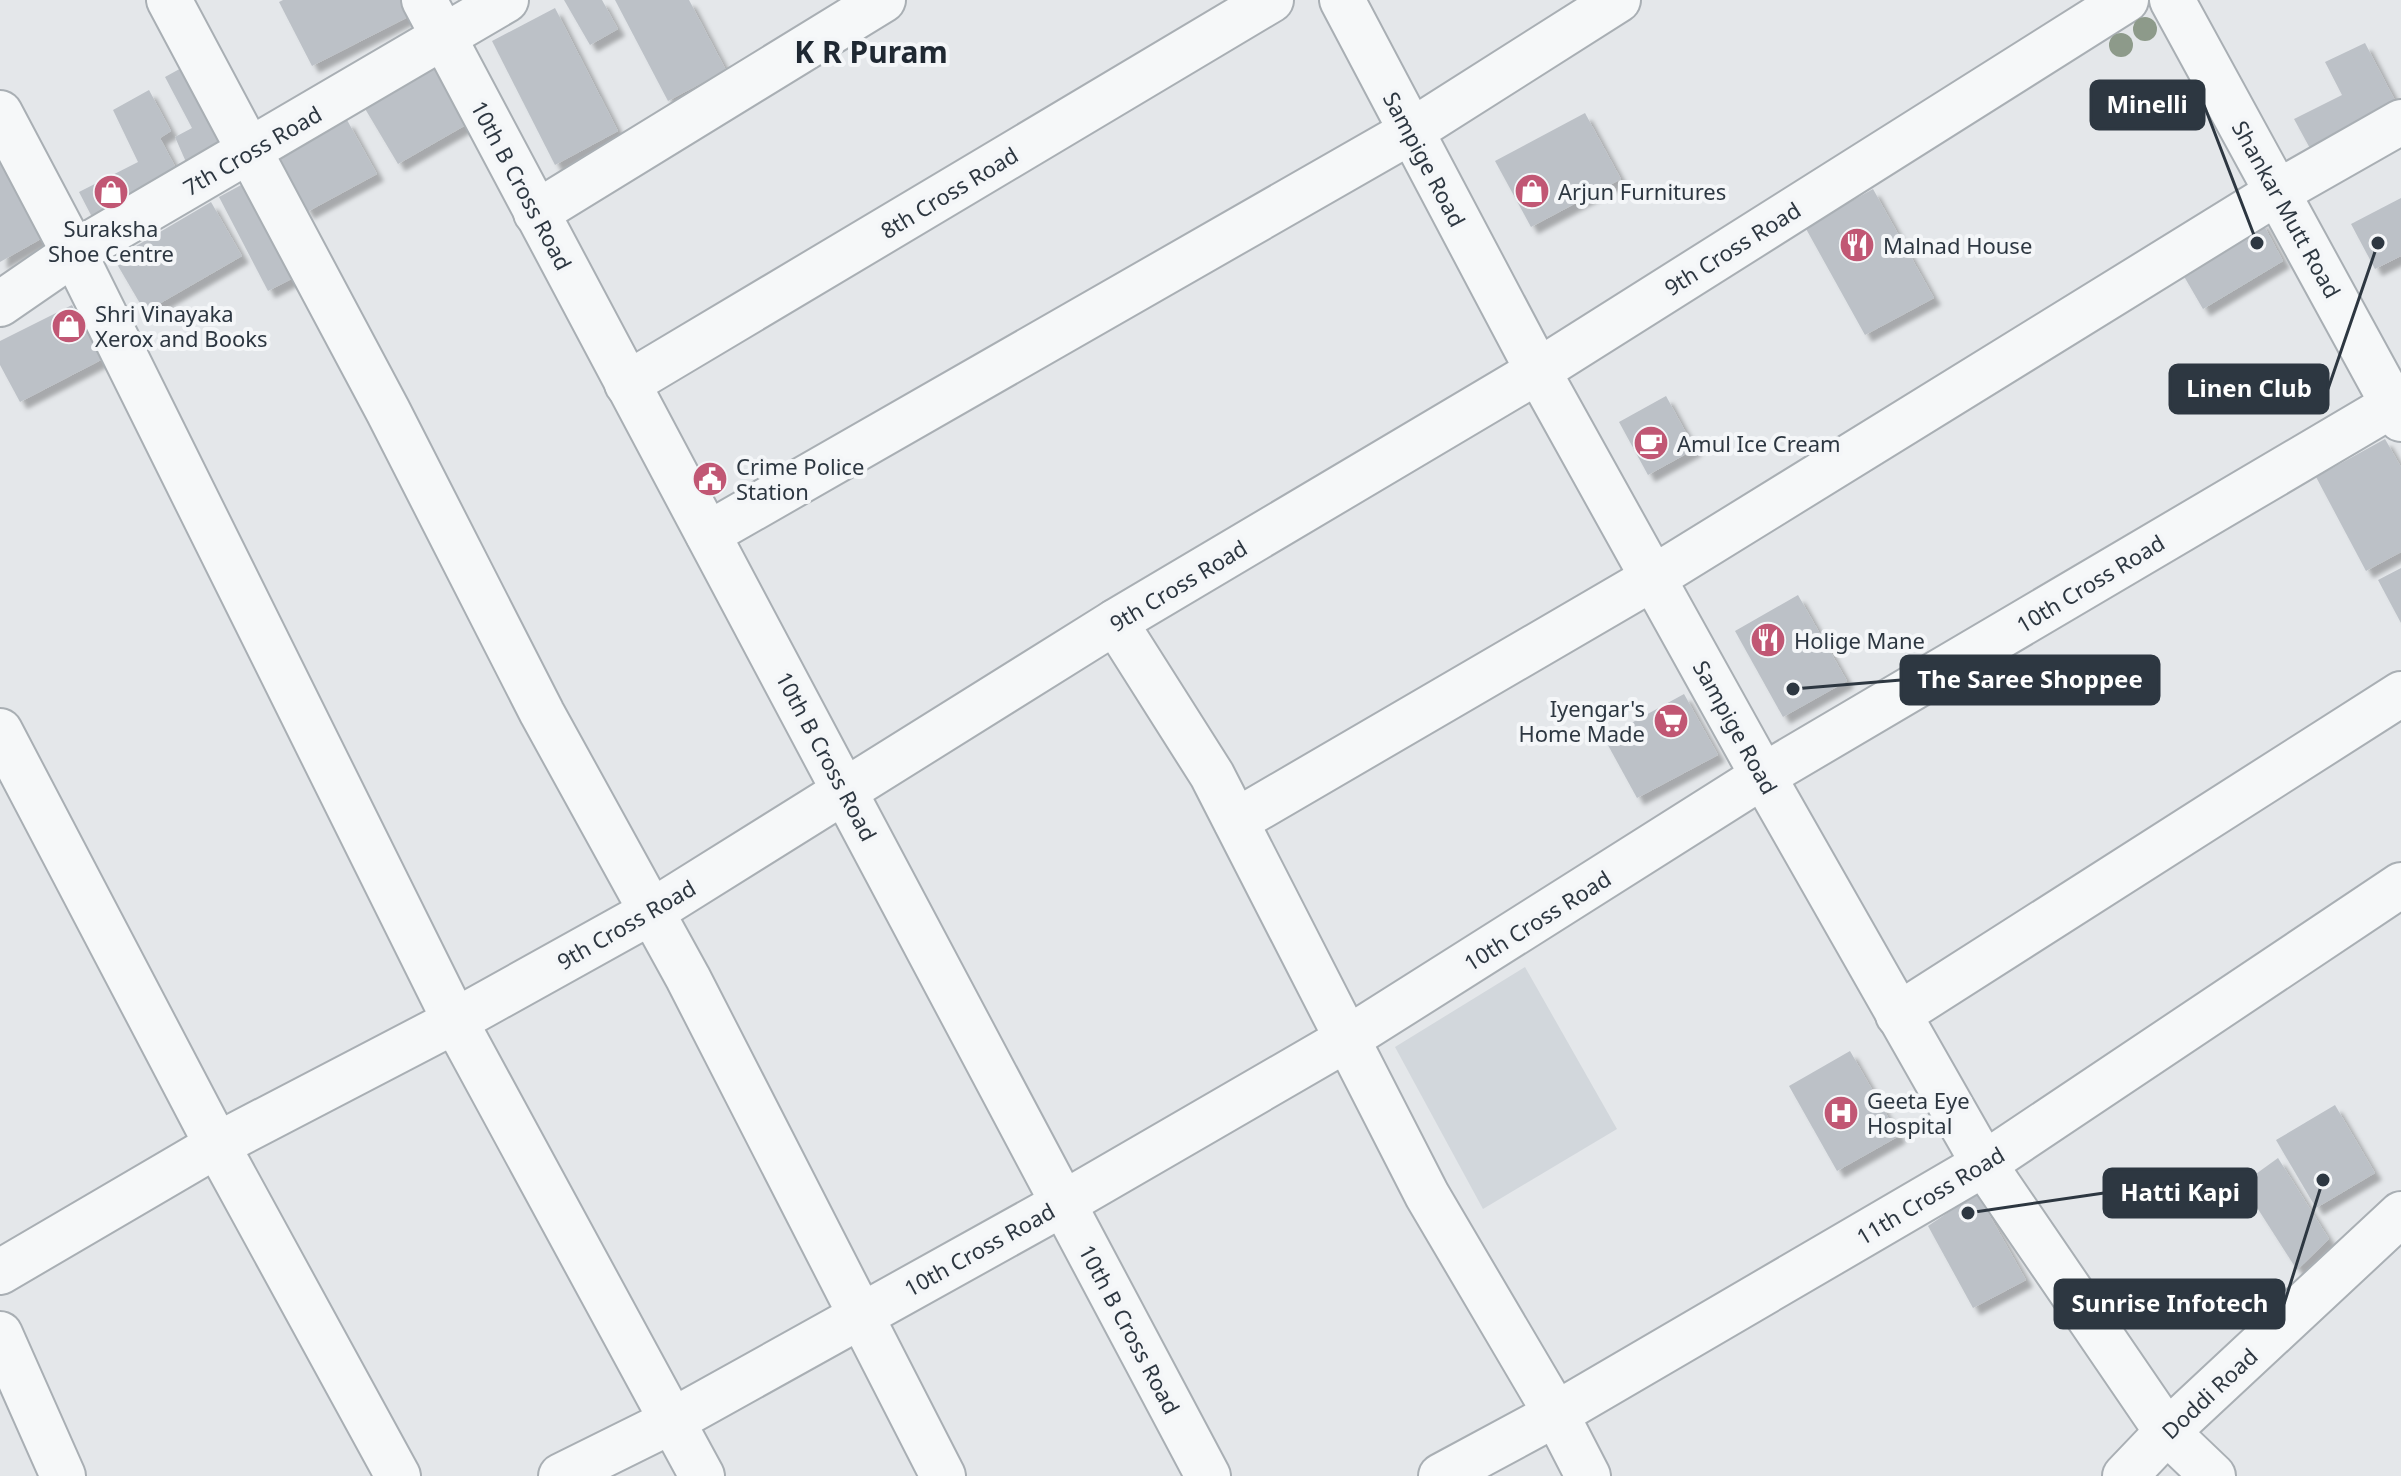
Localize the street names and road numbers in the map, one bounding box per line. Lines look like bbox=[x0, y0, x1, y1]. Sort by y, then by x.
street label: Sampige Road bbox=[1377, 86, 1473, 232]
street label: 10th B Cross Road bbox=[465, 95, 579, 275]
street label: 7th Cross Road bbox=[177, 98, 327, 202]
street label: Shankar Mutt Road bbox=[2226, 115, 2348, 303]
street label: 8th Cross Road bbox=[875, 139, 1023, 245]
street label: 9th Cross Road bbox=[1658, 194, 1806, 302]
street label: 10th Cross Road bbox=[2010, 527, 2170, 639]
street label: 9th Cross Road bbox=[1104, 532, 1252, 638]
street label: Sampige Road bbox=[1687, 655, 1785, 799]
street label: 10th B Cross Road bbox=[770, 666, 884, 846]
street label: 10th Cross Road bbox=[1458, 863, 1616, 977]
street label: 9th Cross Road bbox=[551, 872, 701, 976]
street label: 11th Cross Road bbox=[1850, 1139, 2010, 1251]
street label: 10th Cross Road bbox=[898, 1195, 1060, 1303]
street label: 10th B Cross Road bbox=[1073, 1239, 1187, 1419]
street label: Doddi Road bbox=[2155, 1341, 2263, 1445]

